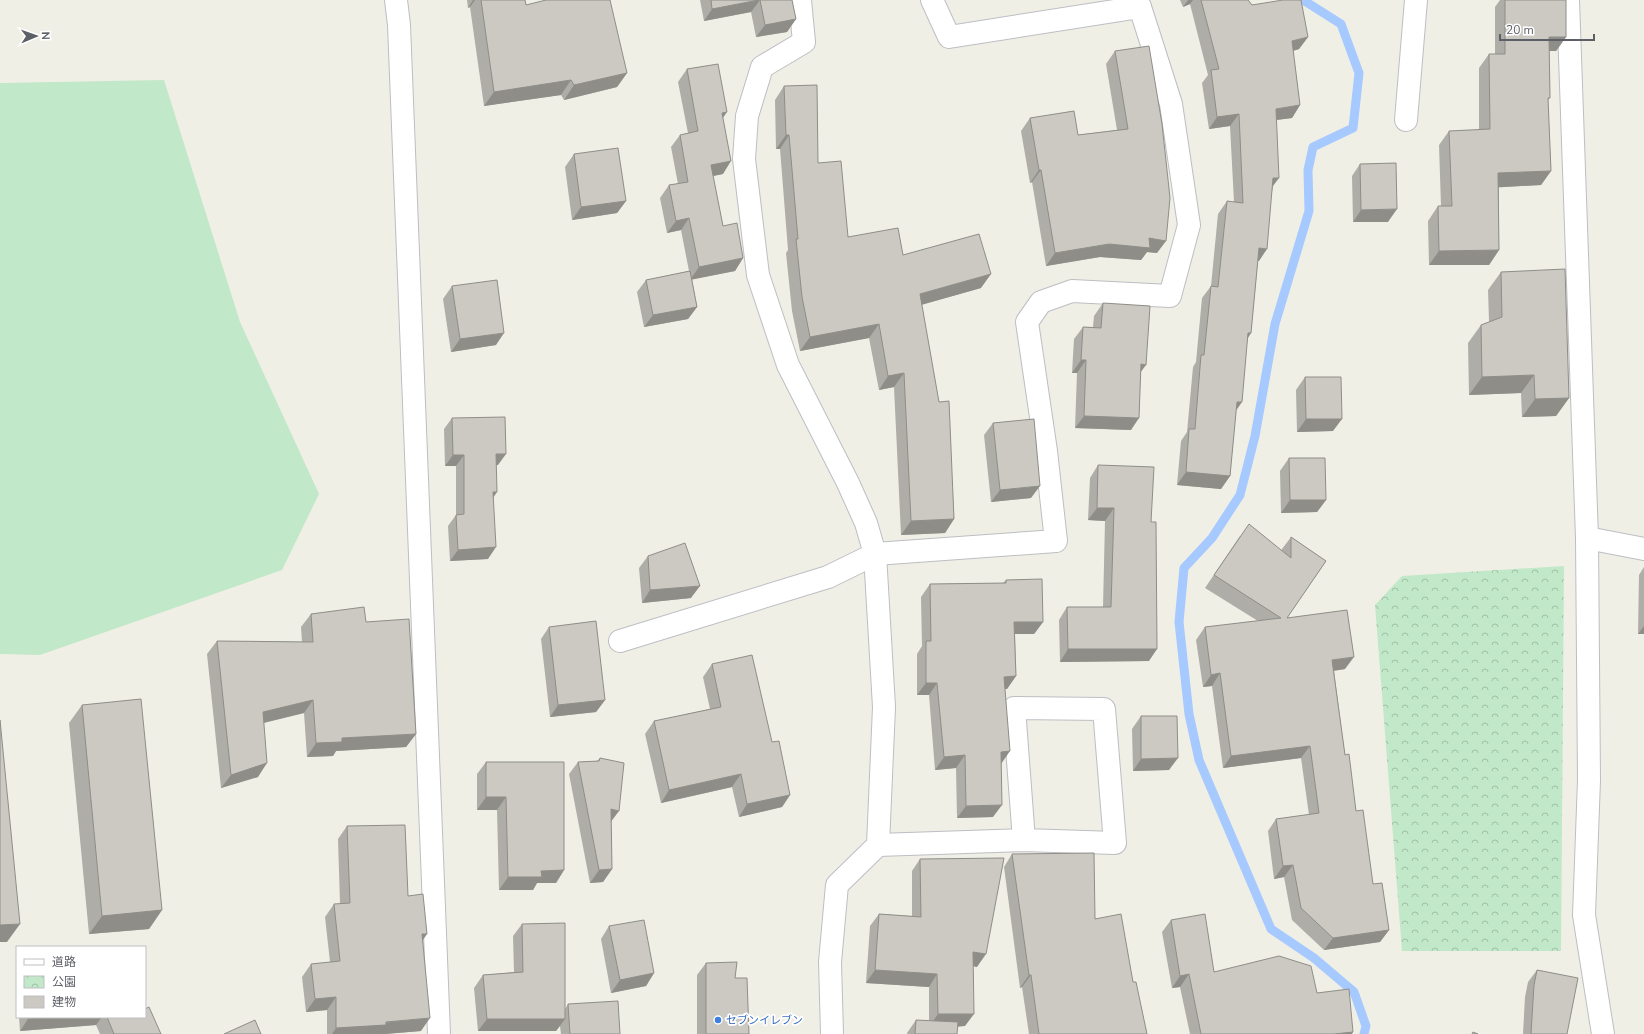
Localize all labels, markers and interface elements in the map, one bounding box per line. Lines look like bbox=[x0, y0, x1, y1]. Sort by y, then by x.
north arrow bbox=[16, 16, 56, 56]
scale bar bbox=[1500, 16, 1594, 42]
text: 20 m bbox=[1506, 22, 1534, 38]
text: N bbox=[38, 31, 53, 40]
legend bbox=[16, 946, 146, 1018]
text: 道路 bbox=[52, 954, 76, 970]
text: 公園 bbox=[52, 974, 76, 990]
text: 建物 bbox=[52, 994, 76, 1010]
place label: セブンイレブン bbox=[726, 1013, 803, 1028]
marker: セブンイレブン bbox=[713, 1015, 723, 1025]

